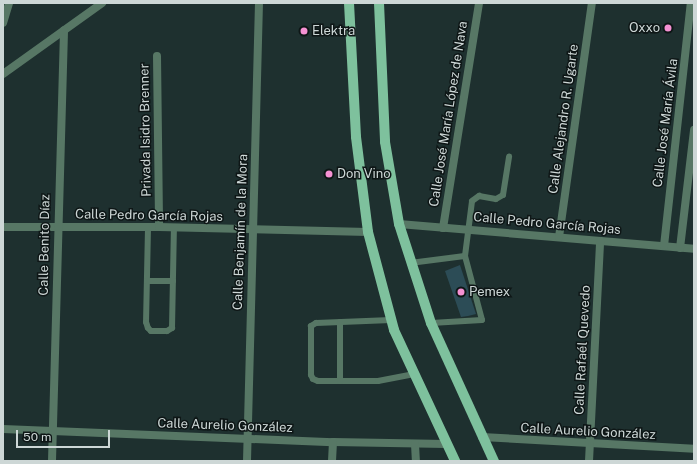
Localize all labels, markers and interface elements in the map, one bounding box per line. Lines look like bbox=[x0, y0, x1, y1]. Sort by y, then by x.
street label: Calle José María López de Nava bbox=[427, 20, 471, 208]
place label: Oxxo bbox=[629, 20, 660, 36]
place label: Elektra bbox=[312, 23, 355, 39]
marker: Oxxo bbox=[663, 23, 673, 33]
marker: Elektra bbox=[299, 26, 309, 36]
street label: Calle Alejandro R. Ugarte bbox=[546, 43, 582, 195]
street label: Calle José María Ávila bbox=[650, 58, 682, 188]
street label: Privada Isidro Brenner bbox=[137, 63, 155, 197]
street label: Calle Benjamín de la Mora bbox=[230, 153, 252, 311]
place label: Don Vino bbox=[337, 166, 391, 182]
marker: Don Vino bbox=[324, 169, 334, 179]
street label: Calle Benito Díaz bbox=[36, 194, 54, 296]
street label: Calle Pedro García Rojas bbox=[75, 207, 223, 225]
street label: Calle Pedro García Rojas bbox=[473, 210, 621, 238]
place label: Pemex bbox=[469, 284, 510, 300]
street label: Calle Rafaél Quevedo bbox=[572, 285, 594, 415]
marker: Pemex bbox=[456, 287, 466, 297]
street label: Calle Aurelio González bbox=[157, 416, 293, 436]
street label: Calle Aurelio González bbox=[520, 421, 656, 443]
scale bar bbox=[18, 422, 112, 448]
text: 50 m bbox=[23, 430, 51, 444]

